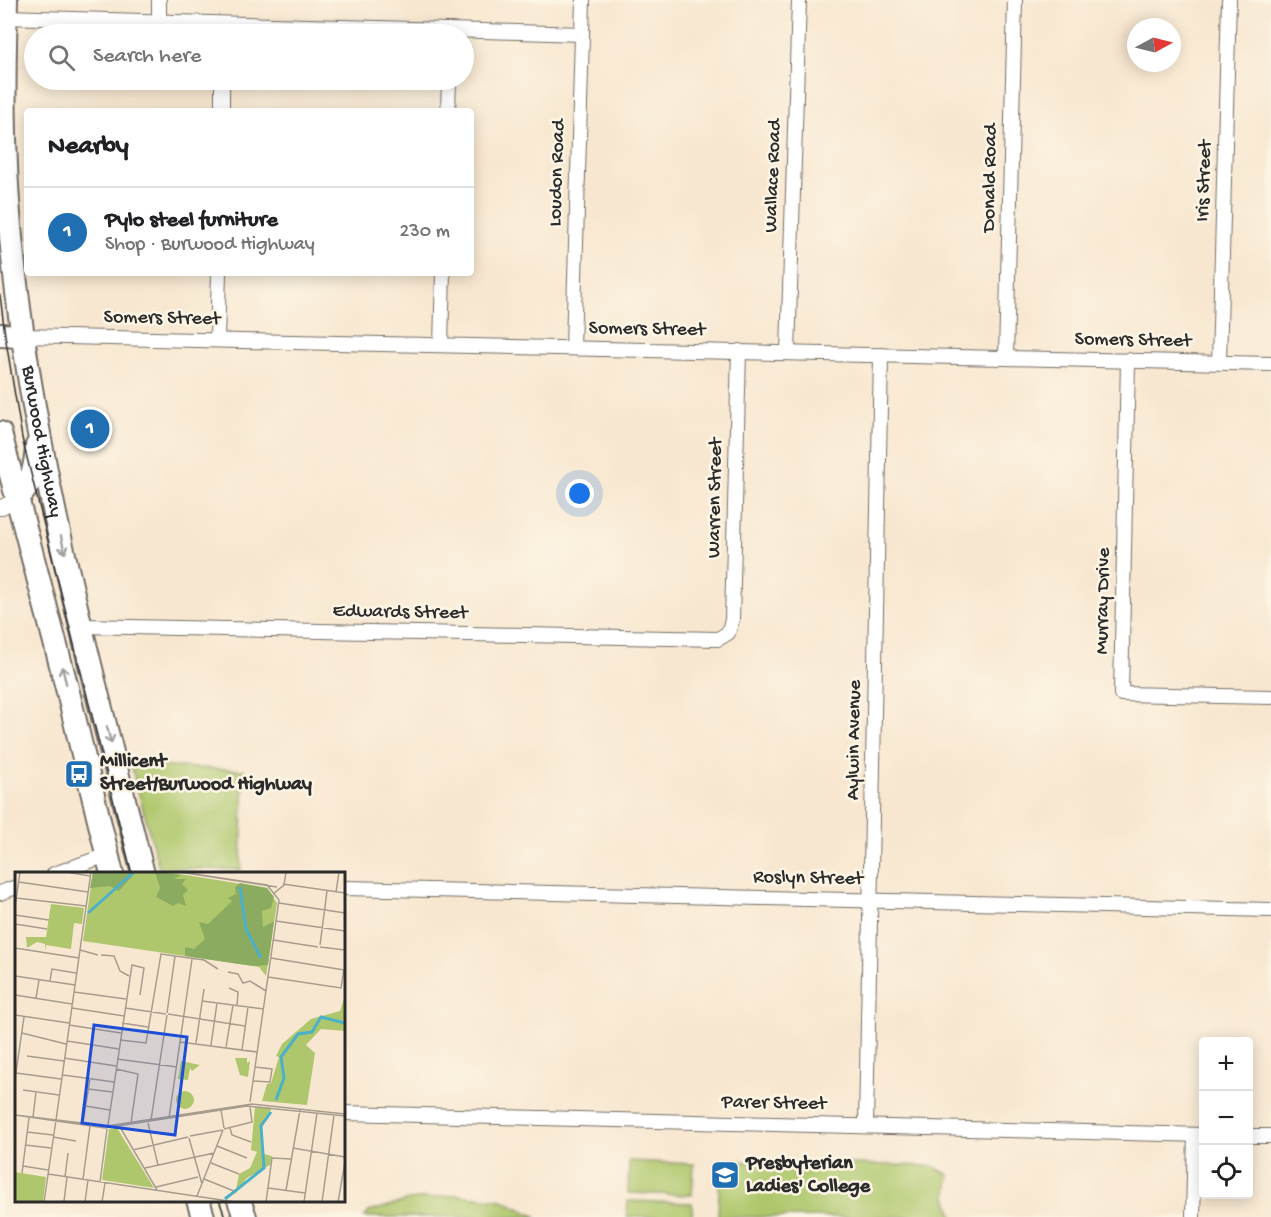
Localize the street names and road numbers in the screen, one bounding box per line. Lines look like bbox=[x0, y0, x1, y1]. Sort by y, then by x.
street label: Loudon Road bbox=[545, 117, 571, 227]
street label: Wallace Road bbox=[761, 117, 788, 233]
street label: Donald Road bbox=[979, 121, 1003, 234]
street label: Iris Street bbox=[1192, 138, 1218, 222]
street label: Somers Street bbox=[103, 306, 222, 332]
street label: Somers Street bbox=[588, 317, 707, 343]
street label: Somers Street bbox=[1074, 328, 1193, 354]
street label: Burwood Highway bbox=[16, 363, 67, 520]
street label: Warren Street bbox=[703, 436, 729, 558]
street label: Murray Drive bbox=[1092, 547, 1116, 655]
street label: Edwards Street bbox=[332, 600, 470, 626]
street label: Aylwin Avenue bbox=[842, 679, 868, 800]
street label: Roslyn Street bbox=[753, 867, 865, 891]
street label: Parer Street bbox=[720, 1092, 828, 1116]

